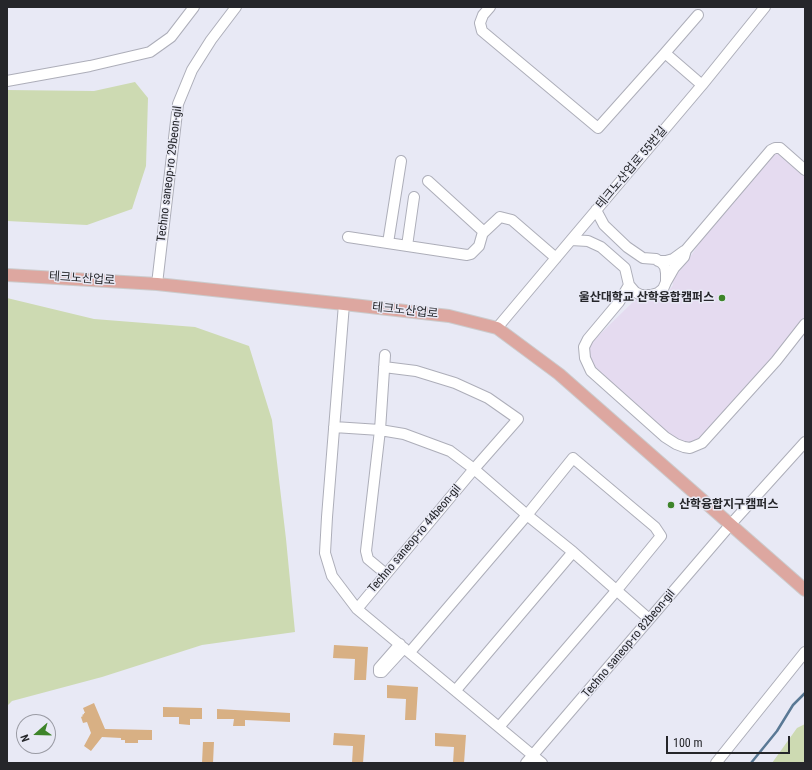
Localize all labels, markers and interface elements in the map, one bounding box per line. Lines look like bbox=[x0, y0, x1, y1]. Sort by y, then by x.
street label: Techno saneop-ro 29beon-gil bbox=[155, 105, 185, 243]
street label: 테크노산업로 55번길 bbox=[593, 124, 671, 212]
street label: 테크노산업로 bbox=[48, 270, 116, 288]
place label: 울산대학교 산학융합캠퍼스 bbox=[579, 291, 714, 305]
marker: 울산대학교 산학융합캠퍼스 bbox=[717, 293, 727, 303]
street label: 테크노산업로 bbox=[371, 300, 439, 322]
street label: Techno saneop-ro 44beon-gil bbox=[366, 482, 464, 596]
place label: 산학융합지구캠퍼스 bbox=[679, 498, 778, 512]
marker: 산학융합지구캠퍼스 bbox=[666, 500, 676, 510]
street label: Techno saneop-ro 82beon-gil bbox=[580, 587, 678, 701]
north arrow bbox=[16, 714, 56, 754]
scale bar bbox=[668, 728, 792, 754]
text: N bbox=[18, 733, 32, 743]
text: 100 m bbox=[673, 736, 703, 750]

